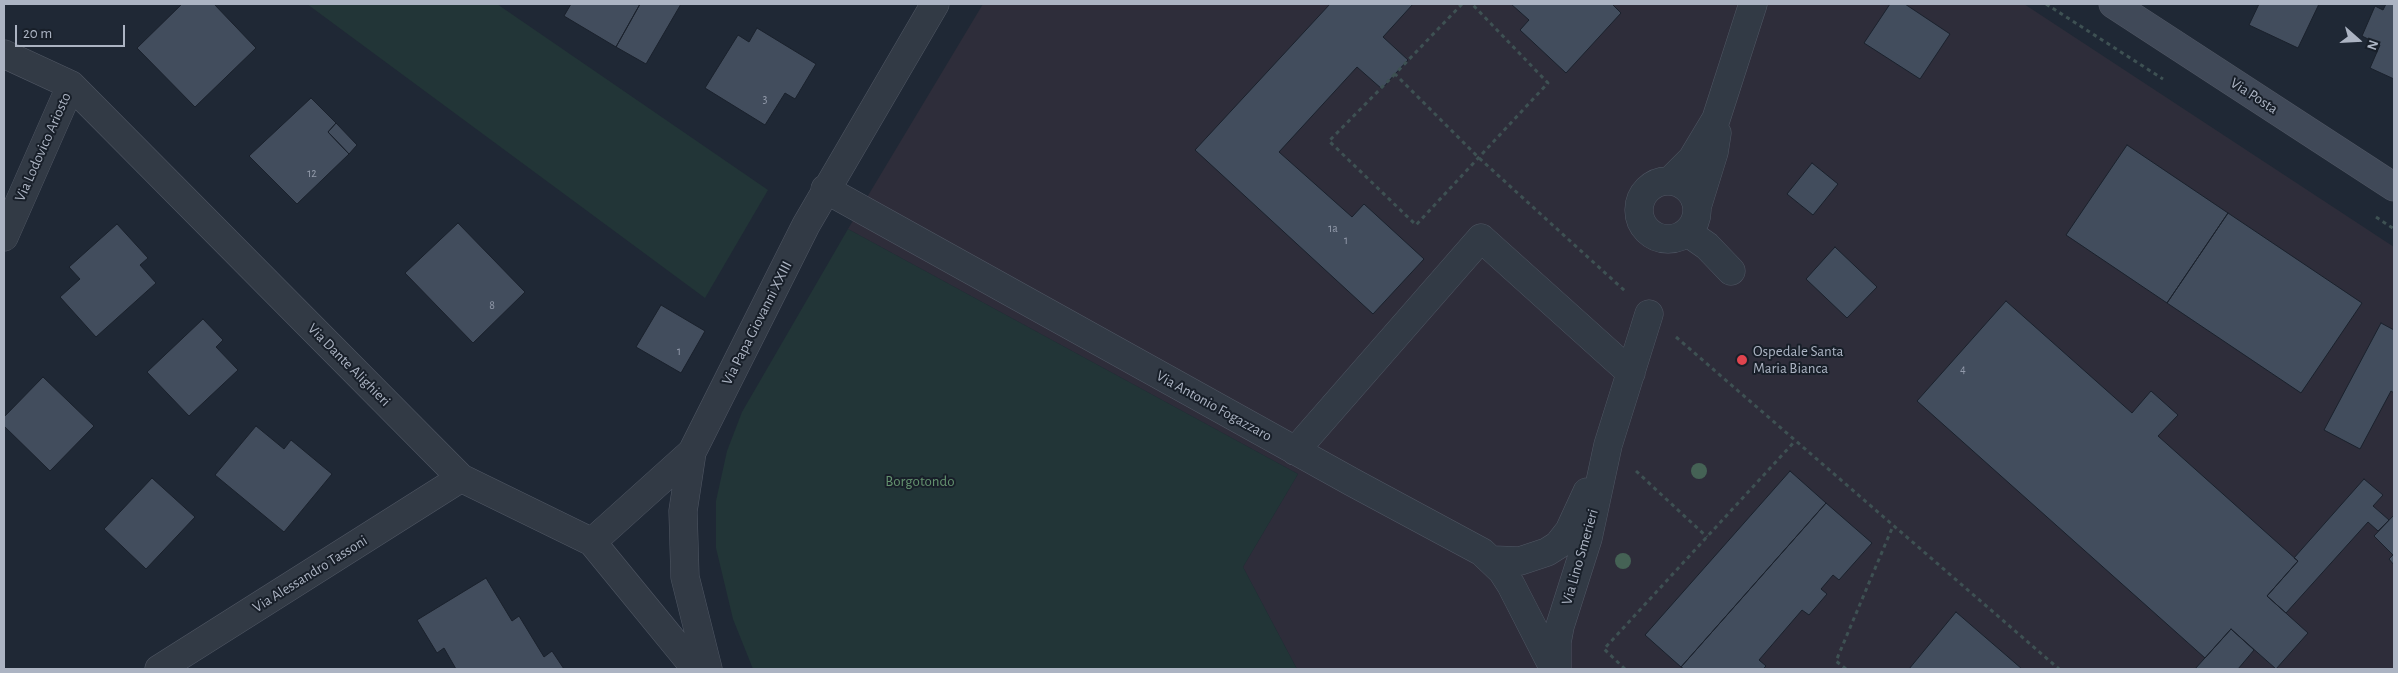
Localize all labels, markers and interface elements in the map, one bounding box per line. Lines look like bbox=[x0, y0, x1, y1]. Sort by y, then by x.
scale bar bbox=[18, 15, 128, 47]
north arrow bbox=[2333, 15, 2383, 65]
text: 20 m bbox=[23, 26, 52, 41]
text: N bbox=[2364, 38, 2380, 52]
street label: Via Posta bbox=[2227, 74, 2281, 118]
street label: Via Lodovico Ariosto bbox=[11, 90, 75, 204]
house number: 3 bbox=[763, 92, 767, 106]
house number: 12 bbox=[307, 166, 317, 180]
house number: 1a bbox=[1328, 221, 1338, 235]
house number: 1 bbox=[1344, 233, 1348, 247]
street label: Via Papa Giovanni XXIII bbox=[718, 258, 796, 388]
house number: 8 bbox=[489, 298, 495, 312]
street label: Via Dante Alighieri bbox=[304, 320, 394, 410]
place label: Ospedale Santa Maria Bianca bbox=[1753, 342, 1843, 377]
house number: 1 bbox=[677, 344, 681, 358]
marker: Ospedale Santa Maria Bianca bbox=[1735, 353, 1749, 367]
house number: 4 bbox=[1960, 362, 1966, 376]
street label: Via Antonio Fogazzaro bbox=[1153, 367, 1275, 445]
park label: Borgotondo bbox=[885, 472, 955, 490]
street label: Via Lino Smerieri bbox=[1558, 507, 1602, 607]
street label: Via Alessandro Tassoni bbox=[249, 531, 371, 617]

